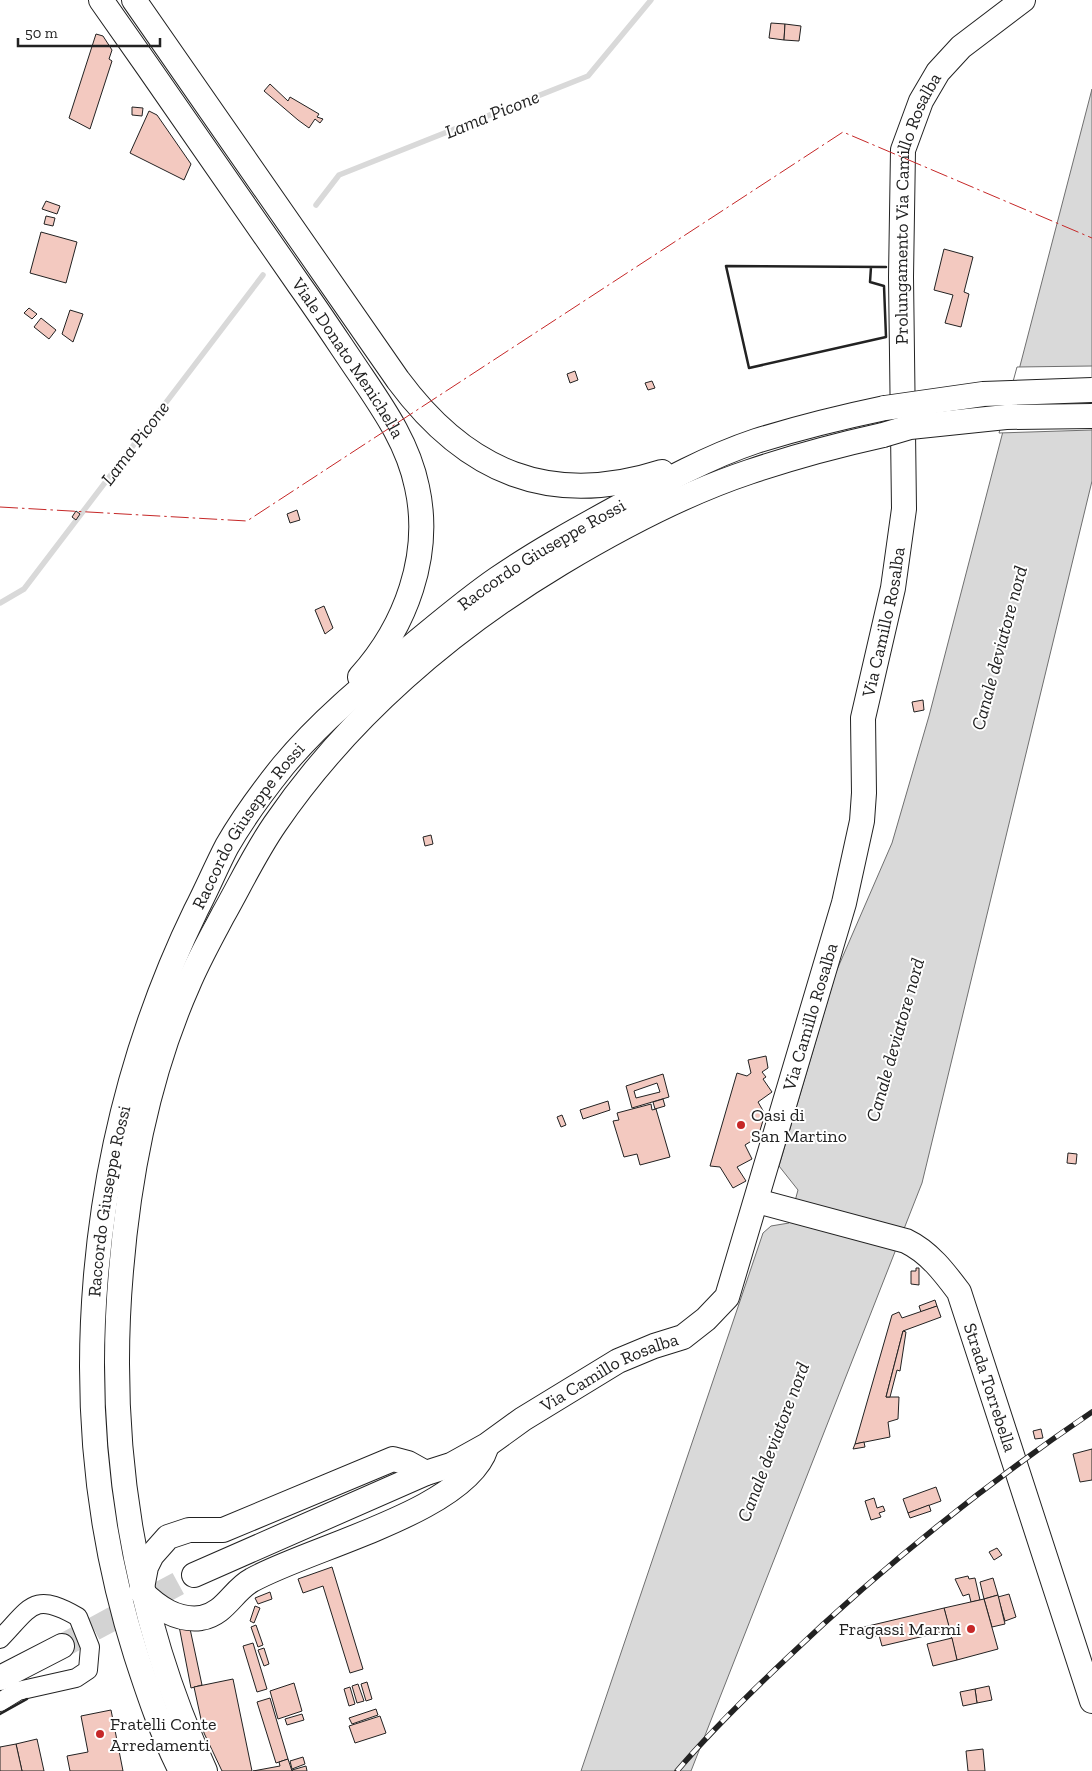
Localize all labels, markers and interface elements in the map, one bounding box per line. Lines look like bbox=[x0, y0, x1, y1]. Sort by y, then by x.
scale bar bbox=[18, 15, 160, 47]
text: 50 m bbox=[25, 24, 58, 42]
street label: Prolungamento Via Camillo Rosalba bbox=[890, 69, 946, 345]
water label: Lama Picone bbox=[442, 85, 542, 143]
street label: Viale Donato Menichella bbox=[286, 273, 409, 442]
water label: Lama Picone bbox=[96, 396, 174, 490]
street label: Raccordo Giuseppe Rossi bbox=[453, 494, 629, 615]
street label: Via Camillo Rosalba bbox=[857, 545, 910, 700]
water label: Canale deviatore nord bbox=[966, 563, 1032, 733]
street label: Raccordo Giuseppe Rossi bbox=[187, 738, 309, 913]
street label: Via Camillo Rosalba bbox=[778, 940, 843, 1094]
water label: Canale deviatore nord bbox=[861, 955, 929, 1124]
street label: Raccordo Giuseppe Rossi bbox=[83, 1103, 135, 1298]
place label: Oasi di San Martino bbox=[751, 1104, 847, 1147]
marker: Oasi di San Martino bbox=[735, 1119, 747, 1131]
street label: Strada Torrebella bbox=[959, 1320, 1021, 1455]
street label: Via Camillo Rosalba bbox=[535, 1328, 681, 1417]
water label: Canale deviatore nord bbox=[732, 1359, 814, 1525]
place label: Fragassi Marmi bbox=[839, 1618, 961, 1640]
marker: Fragassi Marmi bbox=[965, 1623, 977, 1635]
place label: Fratelli Conte Arredamenti bbox=[110, 1713, 216, 1756]
marker: Fratelli Conte Arredamenti bbox=[94, 1728, 106, 1740]

